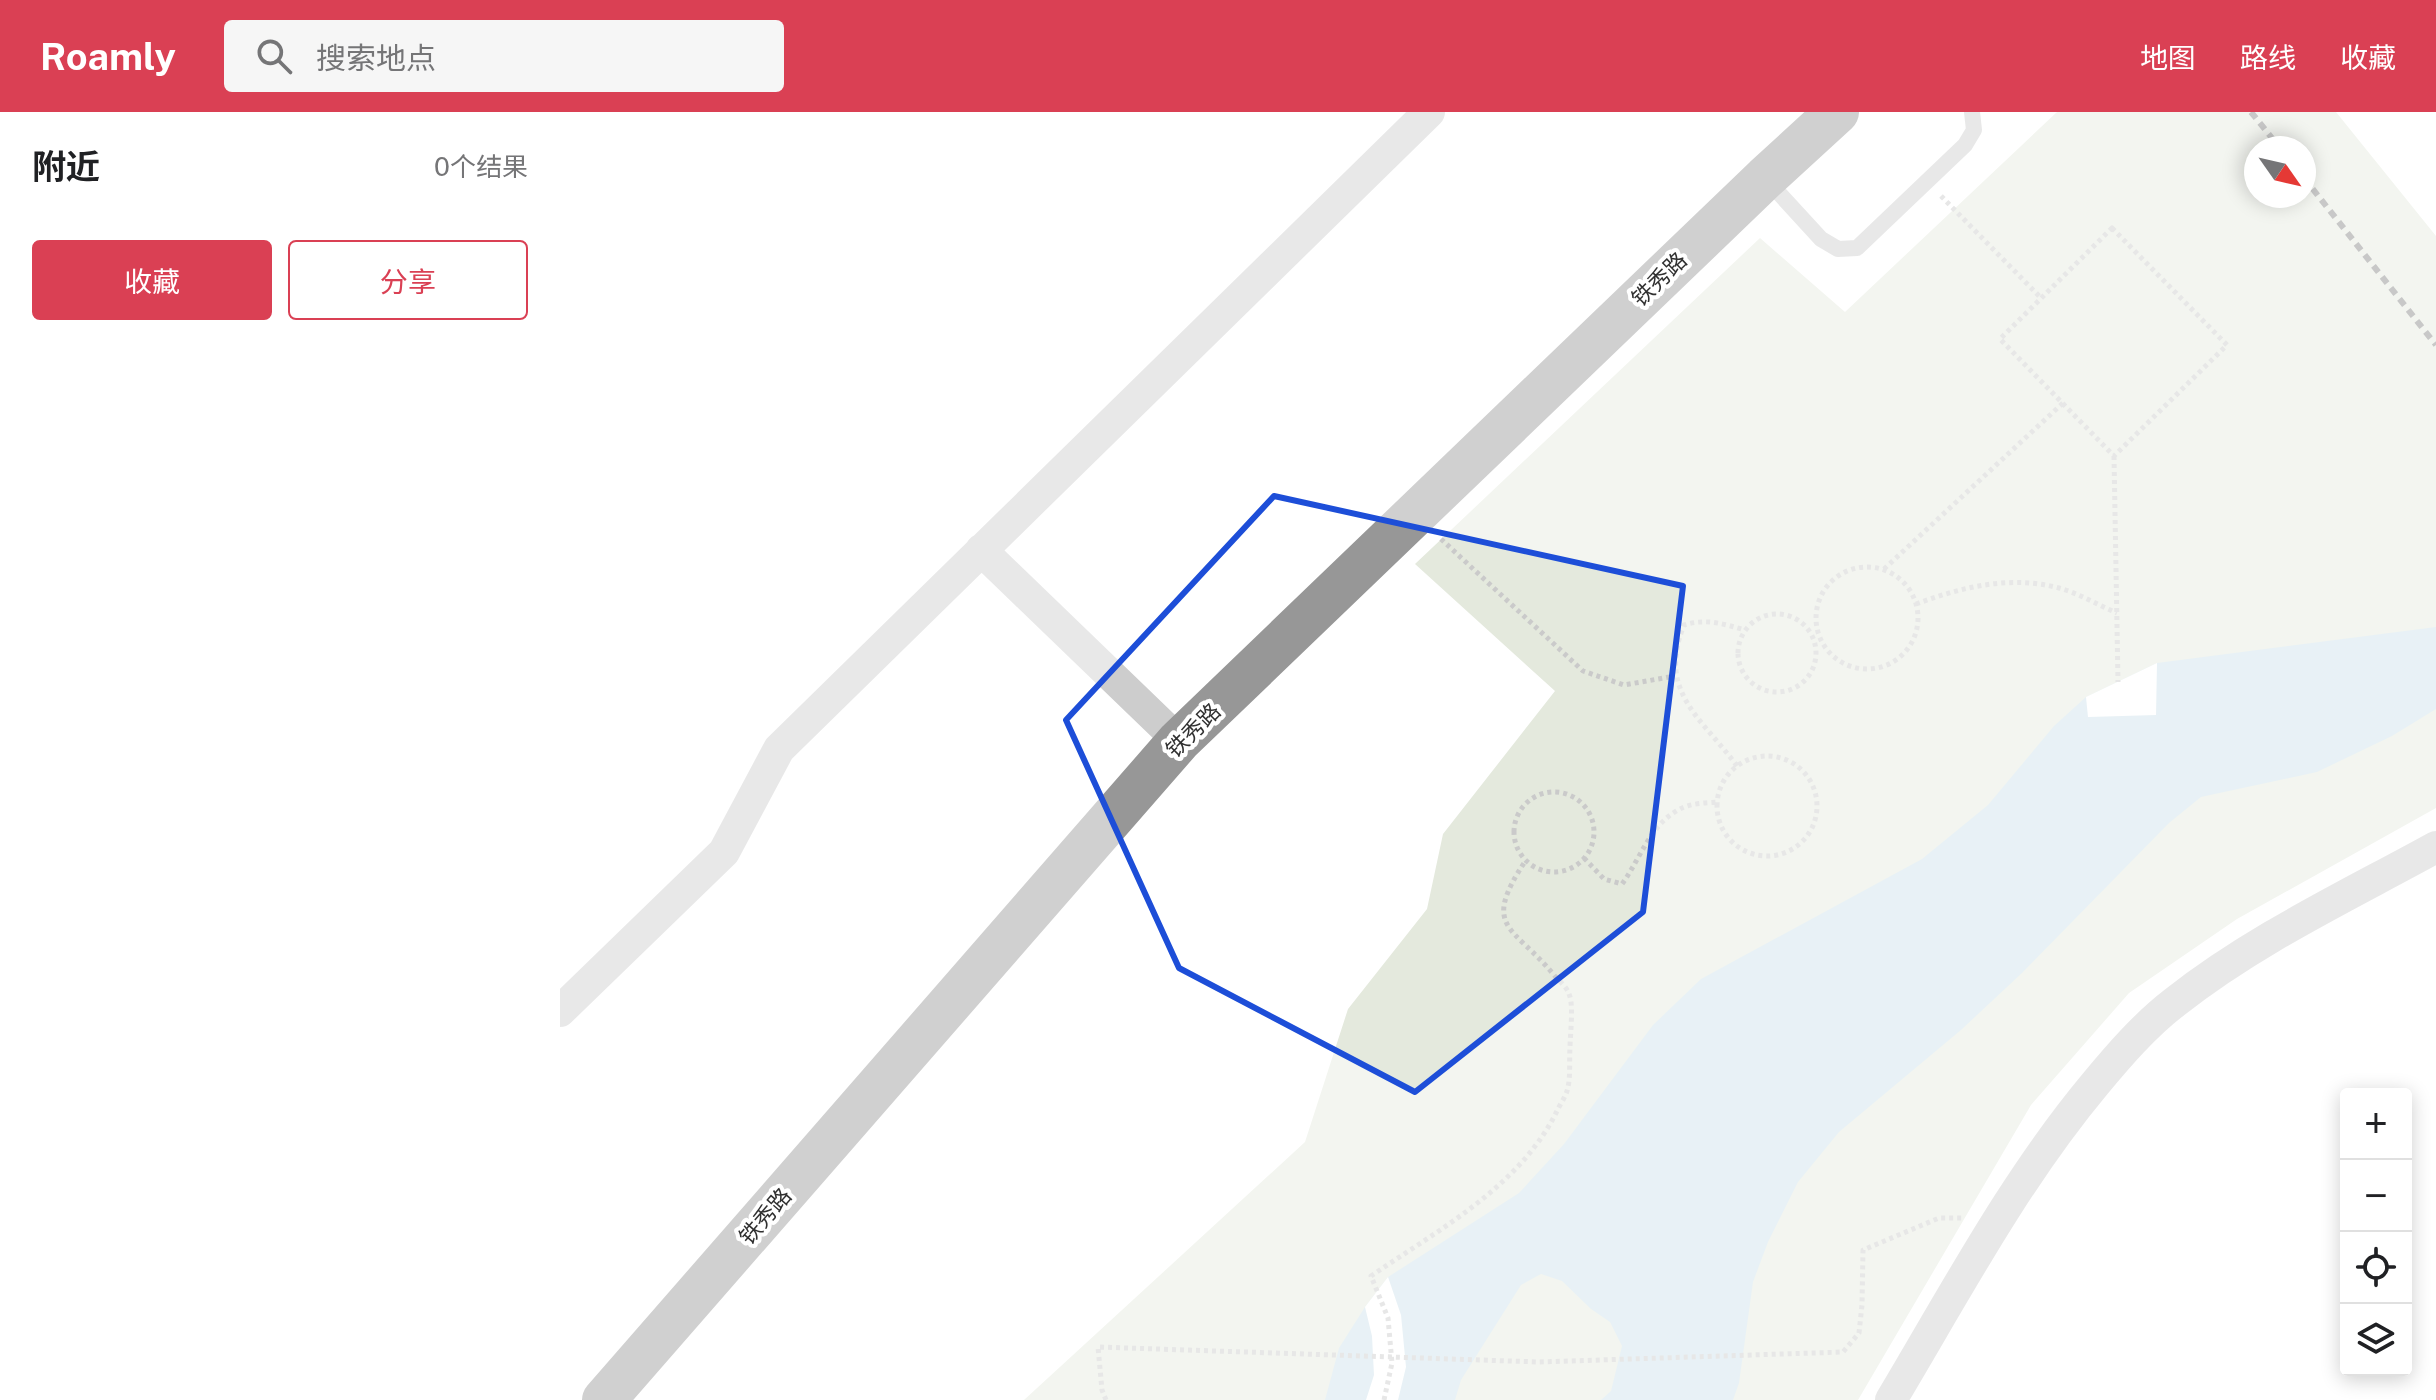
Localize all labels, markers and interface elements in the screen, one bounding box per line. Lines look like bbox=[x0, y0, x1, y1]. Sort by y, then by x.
search box bbox=[224, 20, 784, 92]
text: Roamly bbox=[40, 34, 176, 79]
icon: search bbox=[252, 34, 296, 78]
text: 搜索地点 bbox=[316, 40, 436, 76]
text: 地图 bbox=[2140, 41, 2196, 74]
text: 路线 bbox=[2240, 41, 2296, 74]
text: 收藏 bbox=[2340, 41, 2396, 74]
north arrow bbox=[2244, 136, 2316, 208]
text: 附近 bbox=[32, 147, 100, 187]
text: 0个结果 bbox=[434, 151, 528, 182]
button: 收藏 bbox=[32, 240, 272, 320]
button: 分享 bbox=[288, 240, 528, 320]
street label: 铁秀路 bbox=[1626, 247, 1692, 311]
street label: 铁秀路 bbox=[1160, 697, 1226, 763]
map controls bbox=[2340, 1088, 2412, 1376]
button: + bbox=[2340, 1088, 2412, 1160]
button: − bbox=[2340, 1160, 2412, 1232]
street label: 铁秀路 bbox=[734, 1183, 796, 1249]
button: locate bbox=[2340, 1232, 2412, 1304]
button: layers bbox=[2340, 1304, 2412, 1376]

